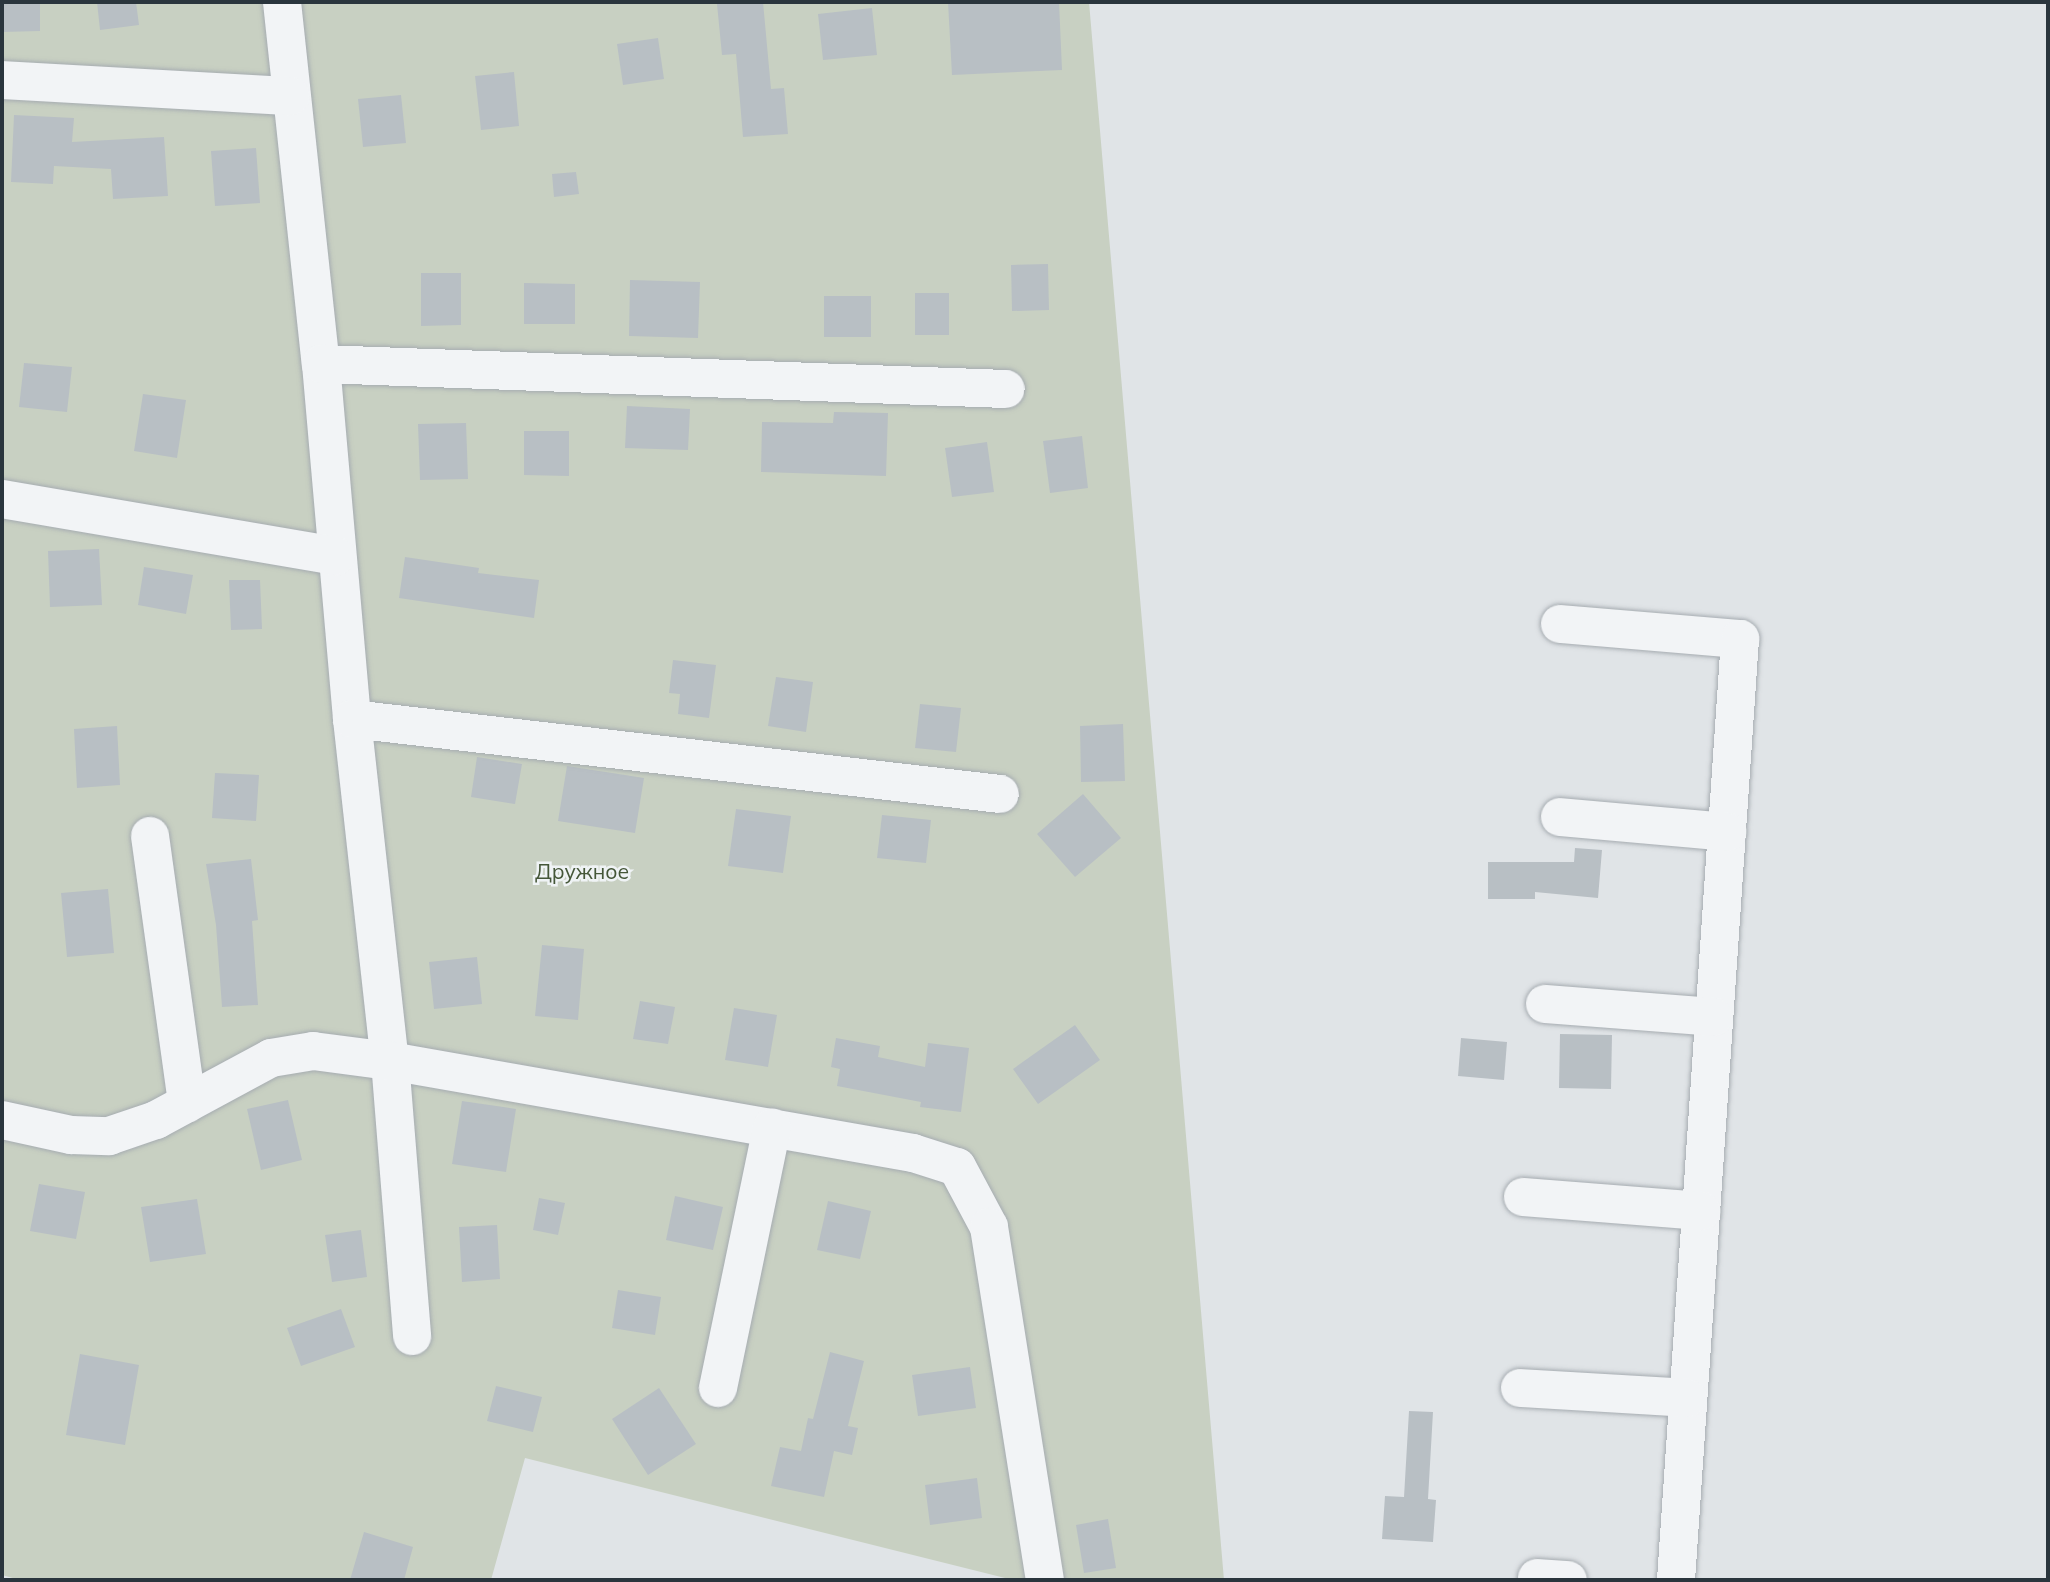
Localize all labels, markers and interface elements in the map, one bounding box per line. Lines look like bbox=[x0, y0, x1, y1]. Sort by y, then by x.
park label: Дружное bbox=[535, 858, 629, 884]

